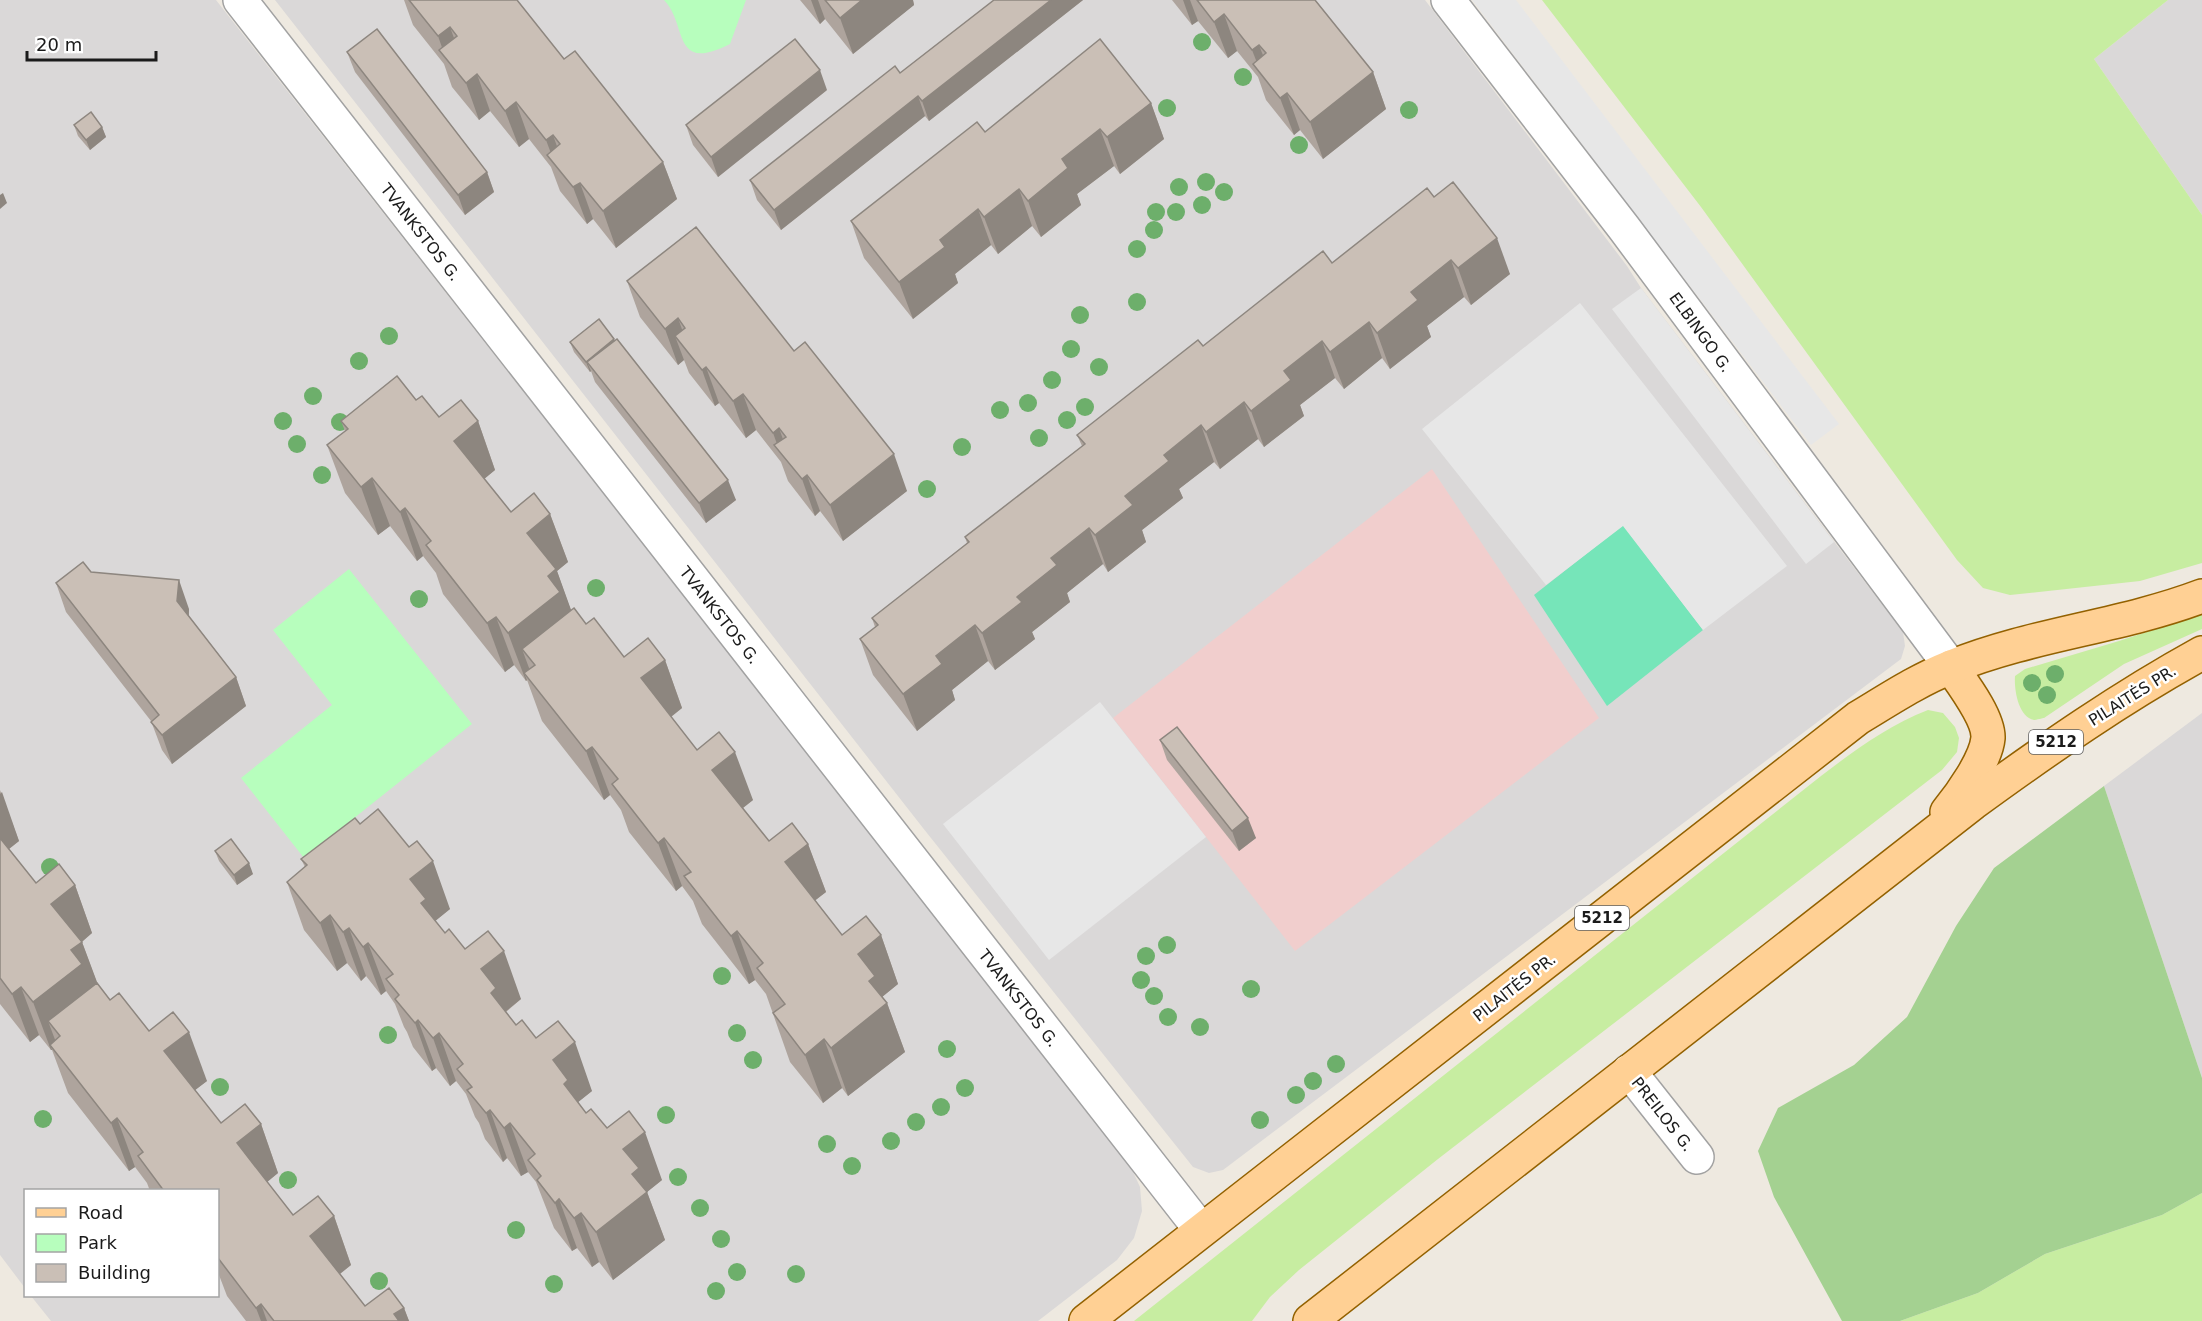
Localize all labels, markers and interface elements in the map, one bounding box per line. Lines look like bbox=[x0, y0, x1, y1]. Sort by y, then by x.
scale bar bbox=[27, 24, 156, 62]
text: 20 m bbox=[36, 34, 82, 55]
street label: TVANKSTOS G. bbox=[376, 179, 465, 285]
street label: ELBINGO G. bbox=[1665, 289, 1736, 376]
street label: TVANKSTOS G. bbox=[675, 562, 764, 668]
street label: PILAITĖS PR. bbox=[2085, 661, 2180, 730]
road number: 5212 bbox=[2029, 730, 2083, 754]
road number: 5212 bbox=[1575, 906, 1629, 930]
street label: TVANKSTOS G. bbox=[974, 945, 1063, 1051]
street label: PILAITĖS PR. bbox=[1469, 949, 1559, 1026]
street label: PREILOS G. bbox=[1628, 1073, 1698, 1155]
legend bbox=[24, 1189, 219, 1297]
text: Road bbox=[78, 1202, 123, 1223]
text: Park bbox=[78, 1232, 117, 1253]
text: Building bbox=[78, 1262, 151, 1283]

